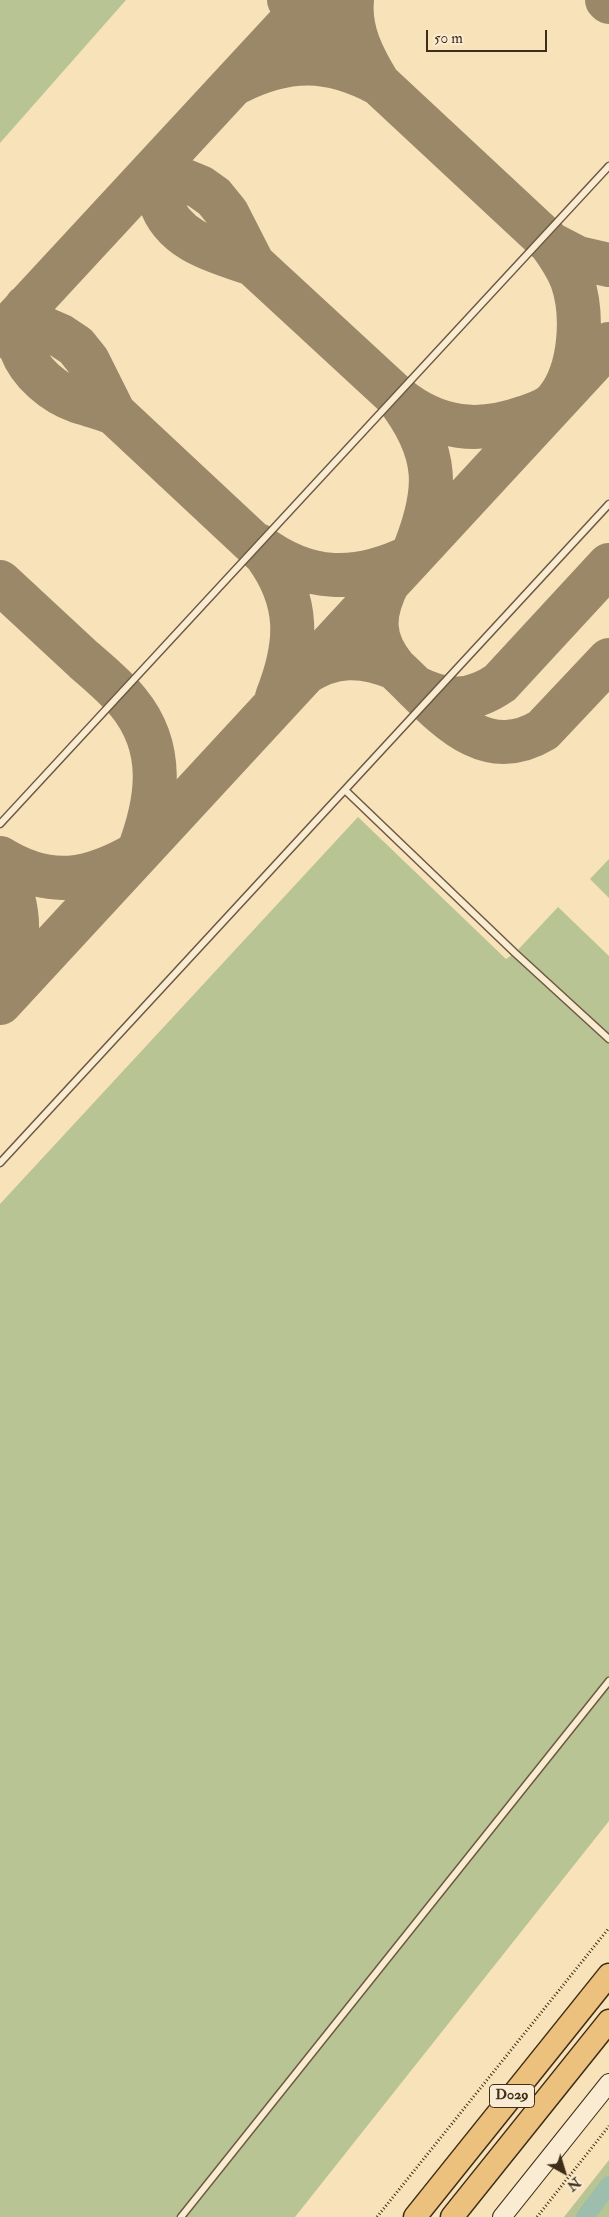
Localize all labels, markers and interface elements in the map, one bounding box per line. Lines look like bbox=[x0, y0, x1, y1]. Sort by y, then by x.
scale bar bbox=[429, 20, 550, 52]
text: 50 m bbox=[434, 29, 463, 48]
road number: D029 bbox=[490, 2084, 534, 2108]
north arrow bbox=[539, 2147, 589, 2197]
text: N bbox=[564, 2173, 584, 2195]

